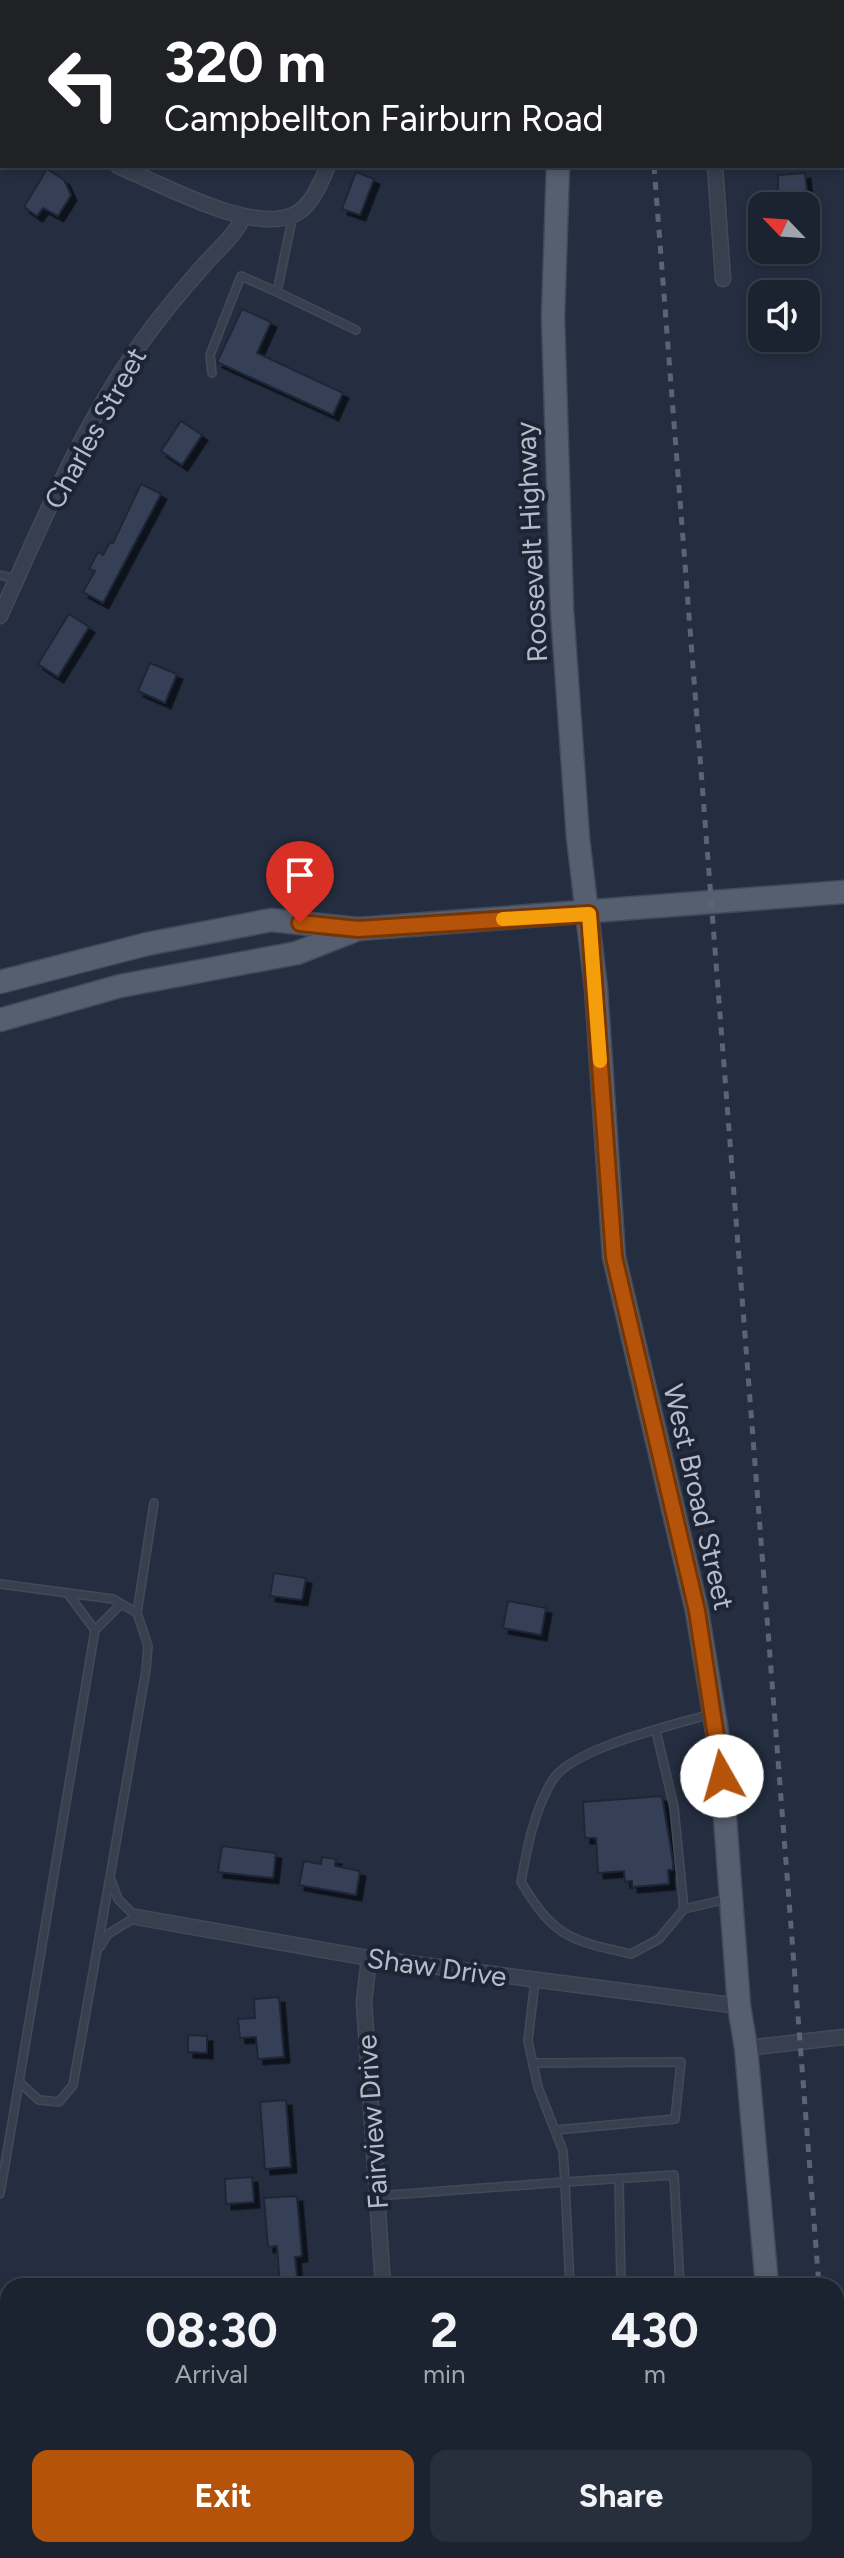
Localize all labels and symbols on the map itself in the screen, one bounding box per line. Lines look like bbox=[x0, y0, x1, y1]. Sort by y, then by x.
north arrow bbox=[748, 192, 820, 264]
street label: Charles Street bbox=[37, 341, 153, 515]
street label: Roosevelt Highway bbox=[508, 421, 554, 663]
pin bbox=[266, 841, 334, 923]
street label: West Broad Street bbox=[657, 1381, 741, 1613]
position arrow bbox=[680, 1734, 764, 1818]
street label: Shaw Drive bbox=[365, 1940, 509, 1994]
street label: Fairview Drive bbox=[349, 2034, 395, 2210]

